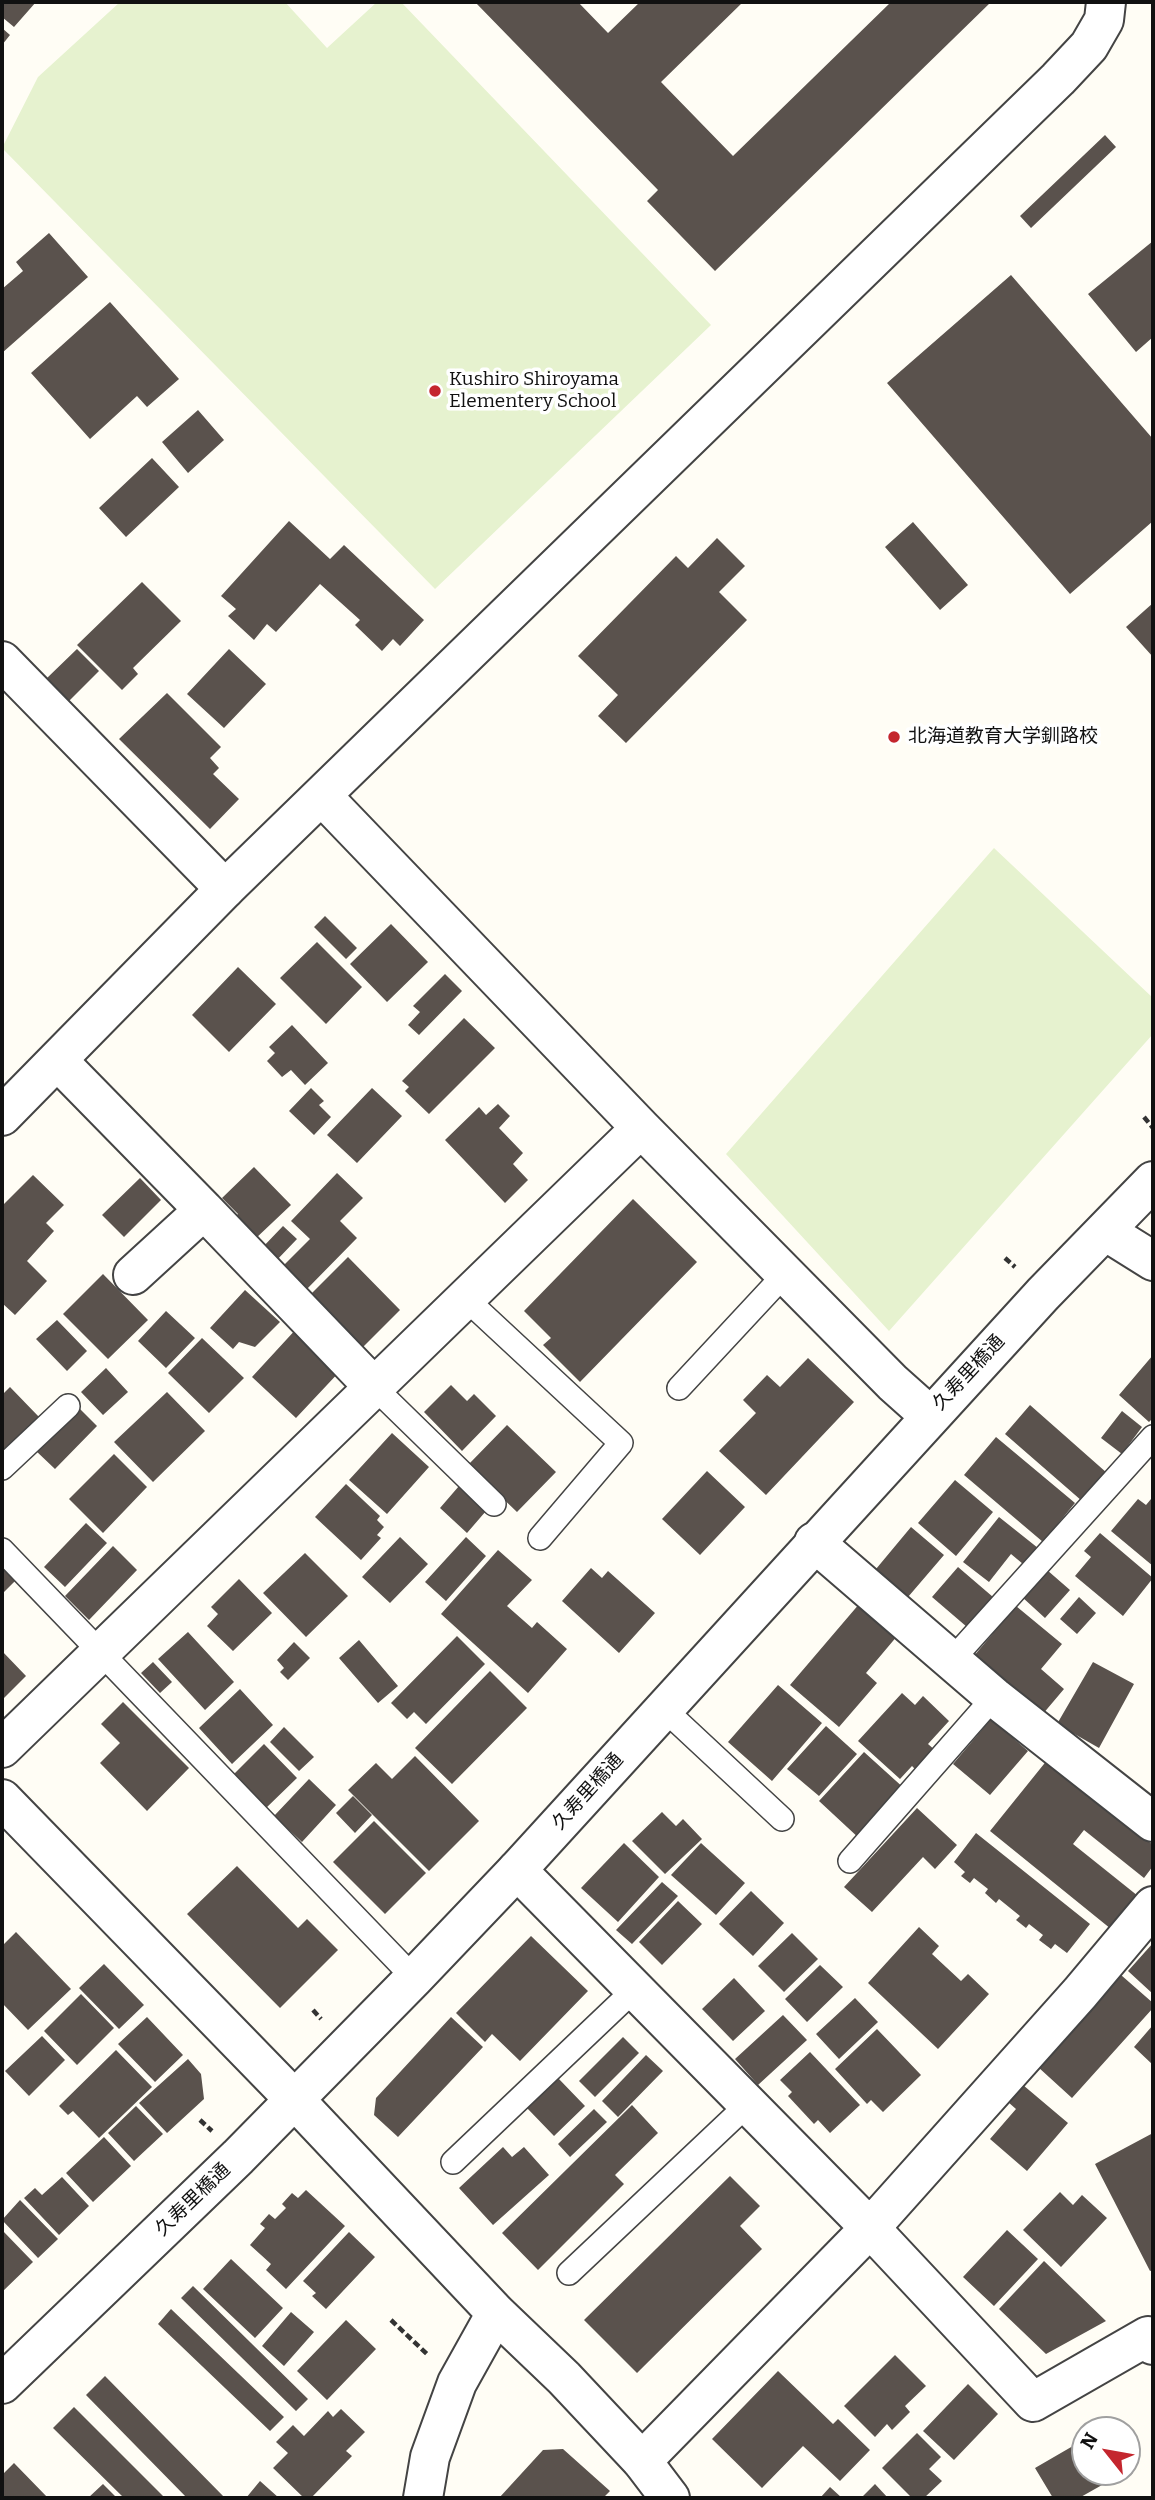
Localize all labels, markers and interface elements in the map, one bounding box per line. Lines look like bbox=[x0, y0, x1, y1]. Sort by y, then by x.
place label: Kushiro Shiroyama Elementery School bbox=[449, 369, 619, 413]
marker: Kushiro Shiroyama Elementery School bbox=[427, 383, 443, 399]
place label: 北海道教育大学釧路校 bbox=[908, 726, 1098, 748]
marker: 北海道教育大学釧路校 bbox=[886, 729, 902, 745]
street label: 久寿里橋通 bbox=[928, 1330, 1010, 1416]
street label: 久寿里橋通 bbox=[548, 1749, 628, 1835]
street label: 久寿里橋通 bbox=[151, 2159, 235, 2241]
north arrow bbox=[1071, 2416, 1141, 2486]
text: N bbox=[1076, 2429, 1103, 2453]

